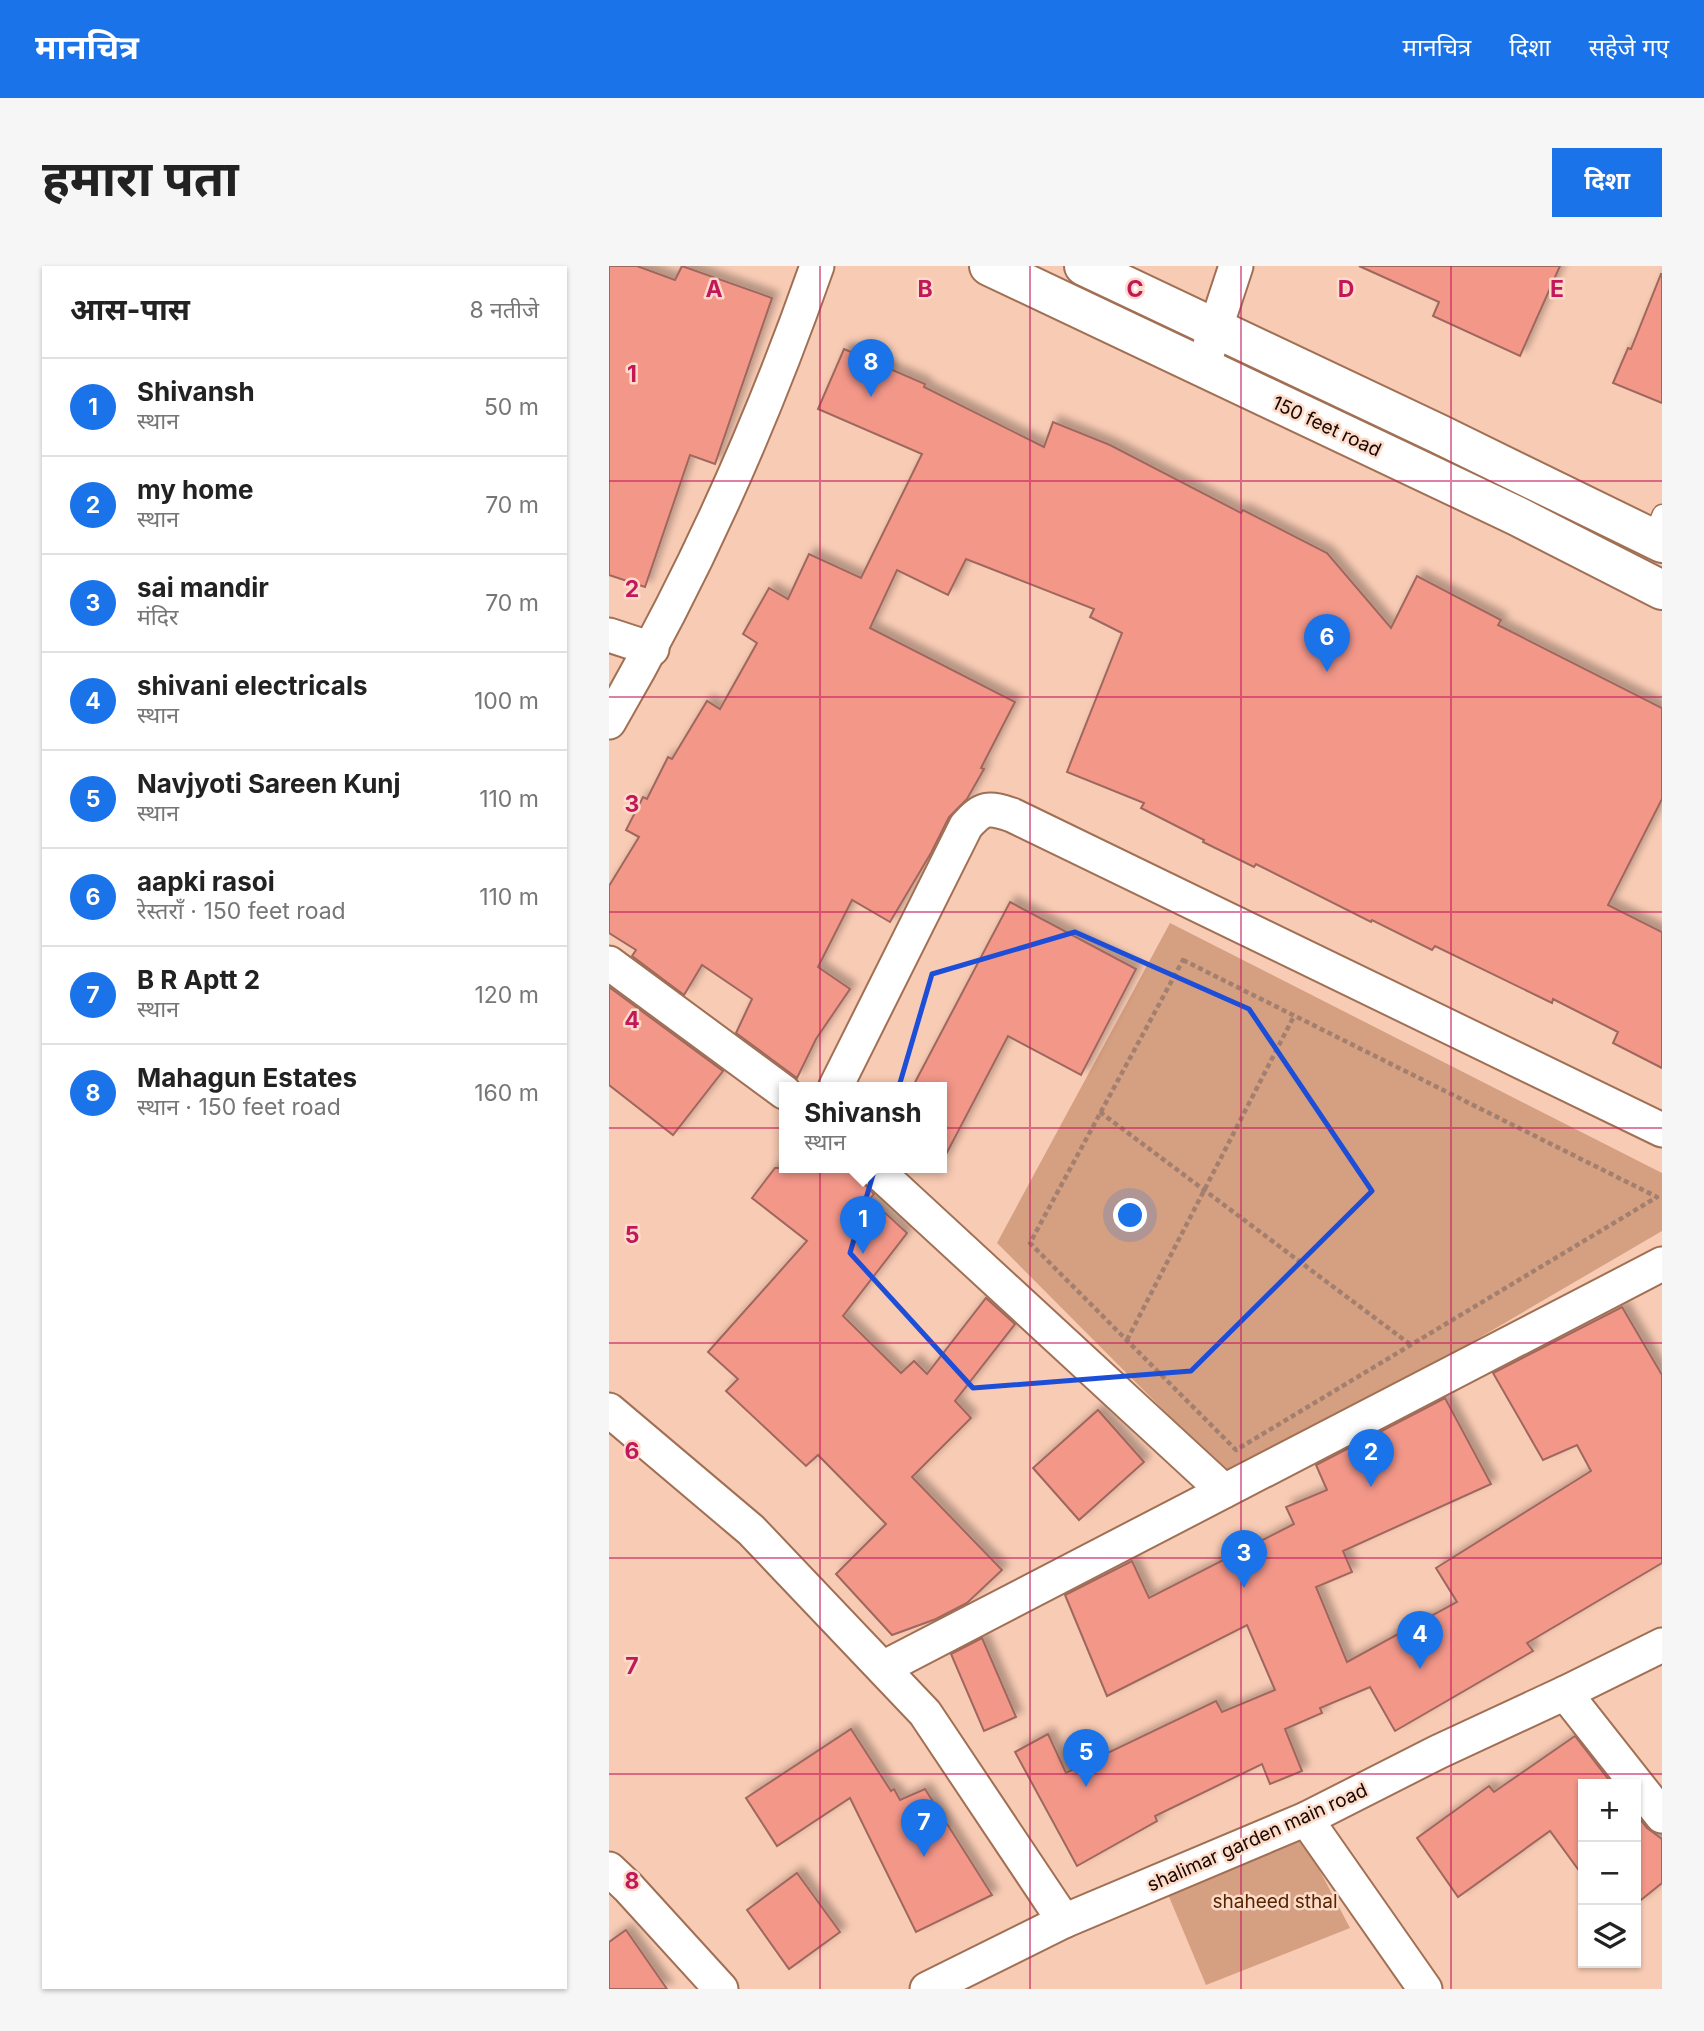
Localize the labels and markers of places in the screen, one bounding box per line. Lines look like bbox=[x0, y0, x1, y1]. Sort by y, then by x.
pin: 8 bbox=[848, 339, 894, 397]
pin: 6 bbox=[1304, 614, 1350, 672]
pin: 1 bbox=[840, 1196, 886, 1254]
pin: 2 bbox=[1348, 1429, 1394, 1487]
pin: 3 bbox=[1221, 1530, 1267, 1588]
pin: 4 bbox=[1397, 1611, 1443, 1669]
pin: 5 bbox=[1063, 1729, 1109, 1787]
pin: 7 bbox=[901, 1799, 947, 1857]

